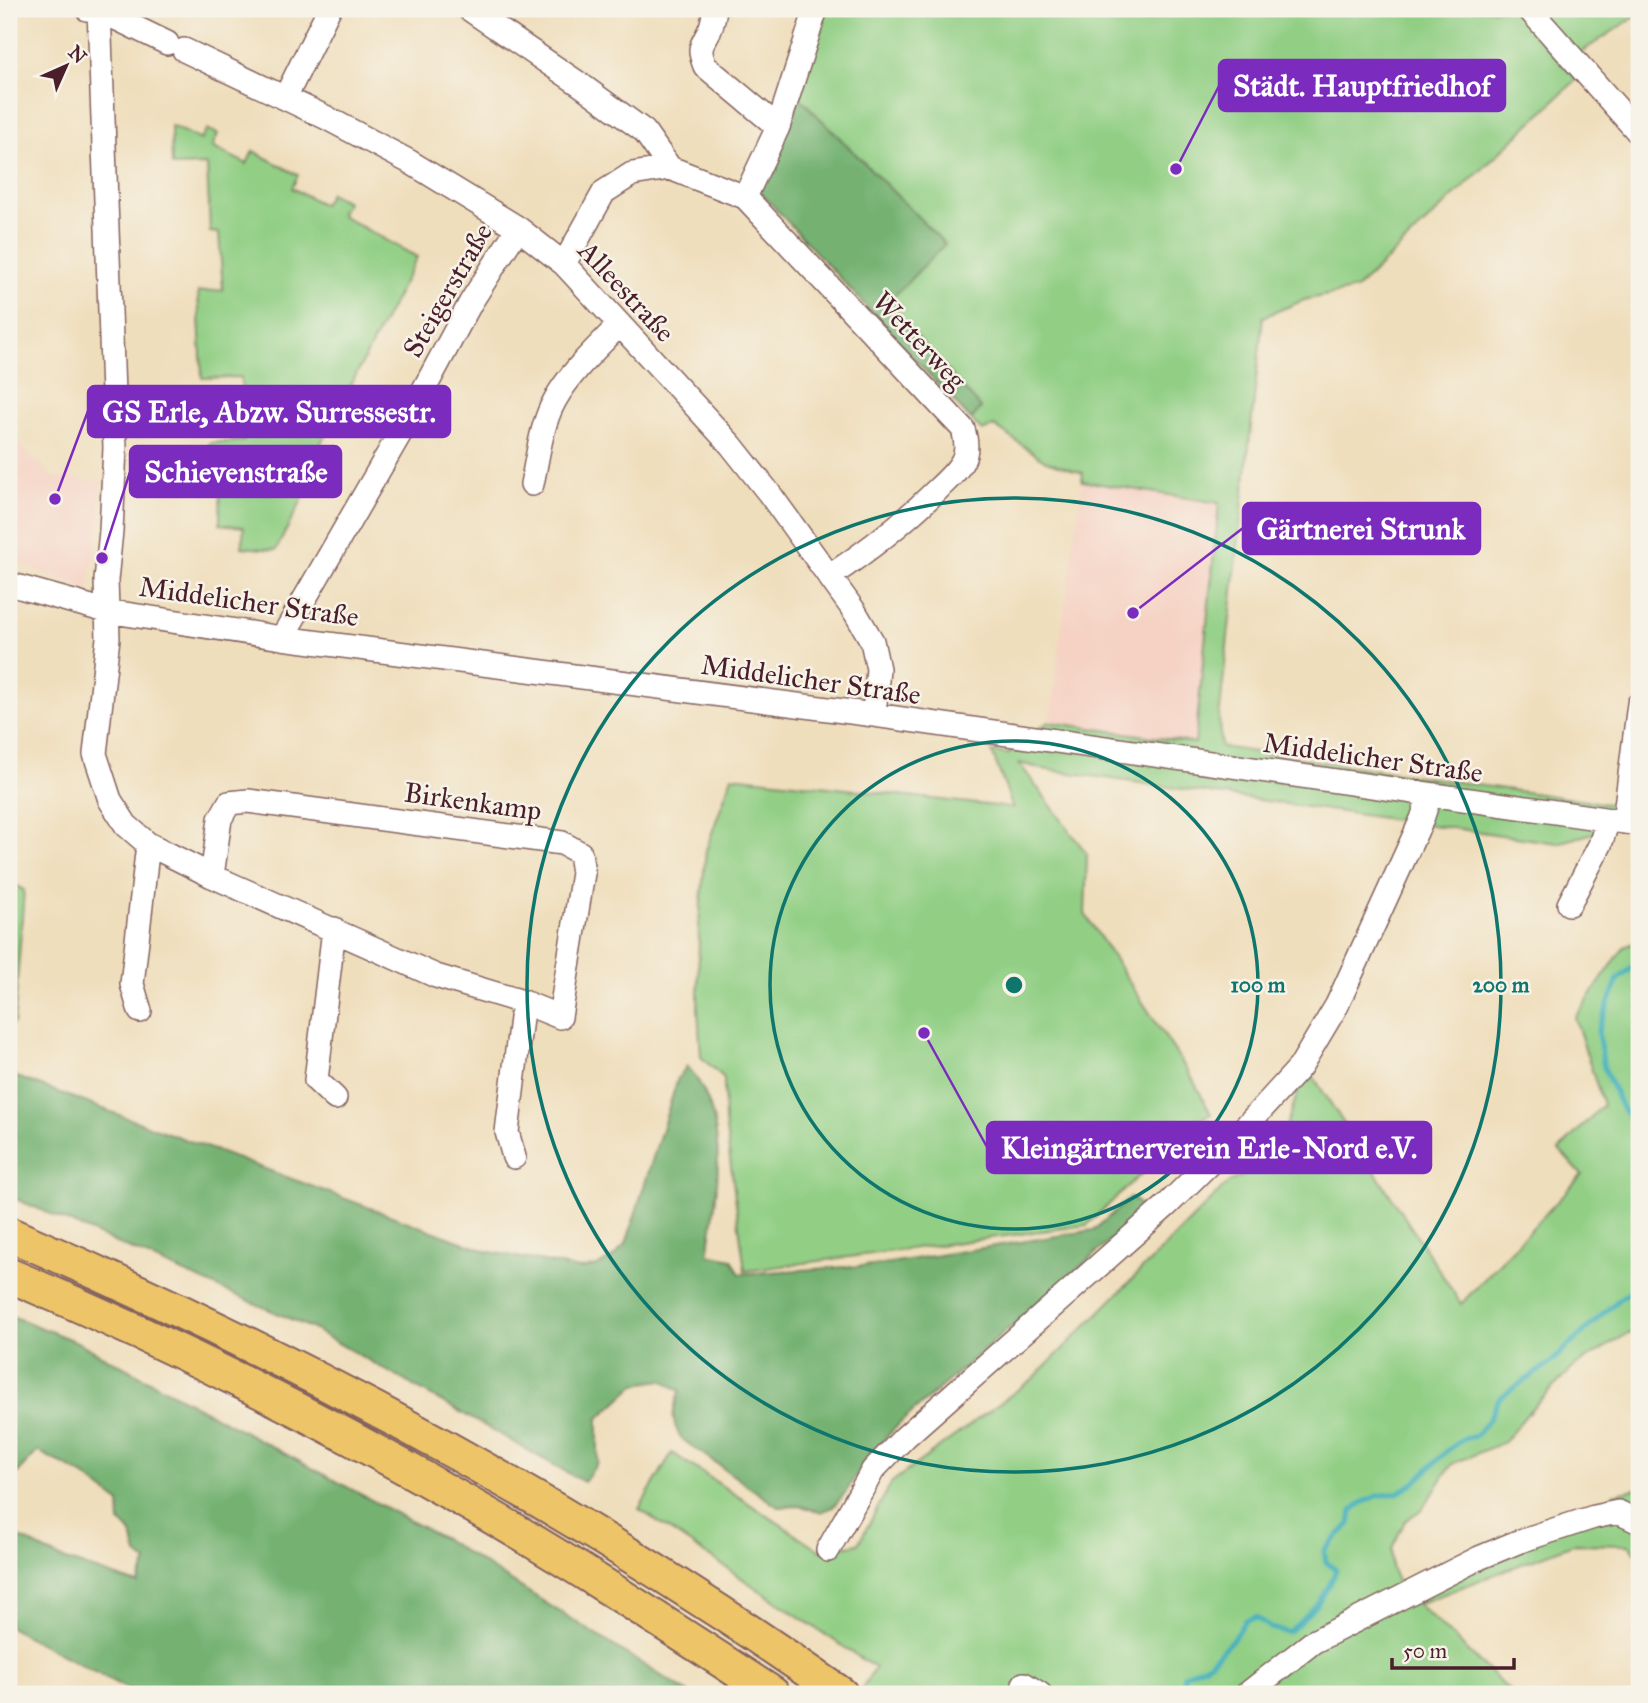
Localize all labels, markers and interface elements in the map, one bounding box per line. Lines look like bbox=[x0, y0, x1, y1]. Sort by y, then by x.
north arrow bbox=[32, 32, 102, 102]
text: N bbox=[64, 40, 92, 68]
callout: Städt. Hauptfriedhof bbox=[1219, 60, 1505, 111]
text: Städt. Hauptfriedhof bbox=[1233, 68, 1496, 104]
street label: Steigerstraße bbox=[395, 217, 500, 364]
street label: Alleestraße bbox=[570, 233, 682, 349]
street label: Wetterweg bbox=[865, 284, 975, 398]
callout: GS Erle, Abzw. Surressestr. bbox=[88, 386, 450, 437]
text: GS Erle, Abzw. Surressestr. bbox=[102, 394, 436, 430]
callout: Schievenstraße bbox=[130, 446, 341, 497]
text: Schievenstraße bbox=[144, 454, 328, 490]
callout: Gärtnerei Strunk bbox=[1243, 503, 1480, 554]
text: Gärtnerei Strunk bbox=[1257, 511, 1467, 547]
street label: Middelicher Straße bbox=[137, 569, 361, 634]
street label: Middelicher Straße bbox=[699, 647, 923, 712]
street label: Middelicher Straße bbox=[1261, 725, 1485, 790]
street label: Birkenkamp bbox=[402, 775, 544, 828]
text: 100 m bbox=[1231, 972, 1286, 998]
text: 200 m bbox=[1473, 972, 1530, 998]
centre of rings bbox=[1002, 973, 1026, 997]
callout: Kleingärtnerverein Erle-Nord e.V. bbox=[987, 1122, 1431, 1173]
text: Kleingärtnerverein Erle-Nord e.V. bbox=[1001, 1130, 1417, 1166]
scale bar bbox=[1392, 1626, 1515, 1670]
text: 50 m bbox=[1403, 1638, 1448, 1664]

